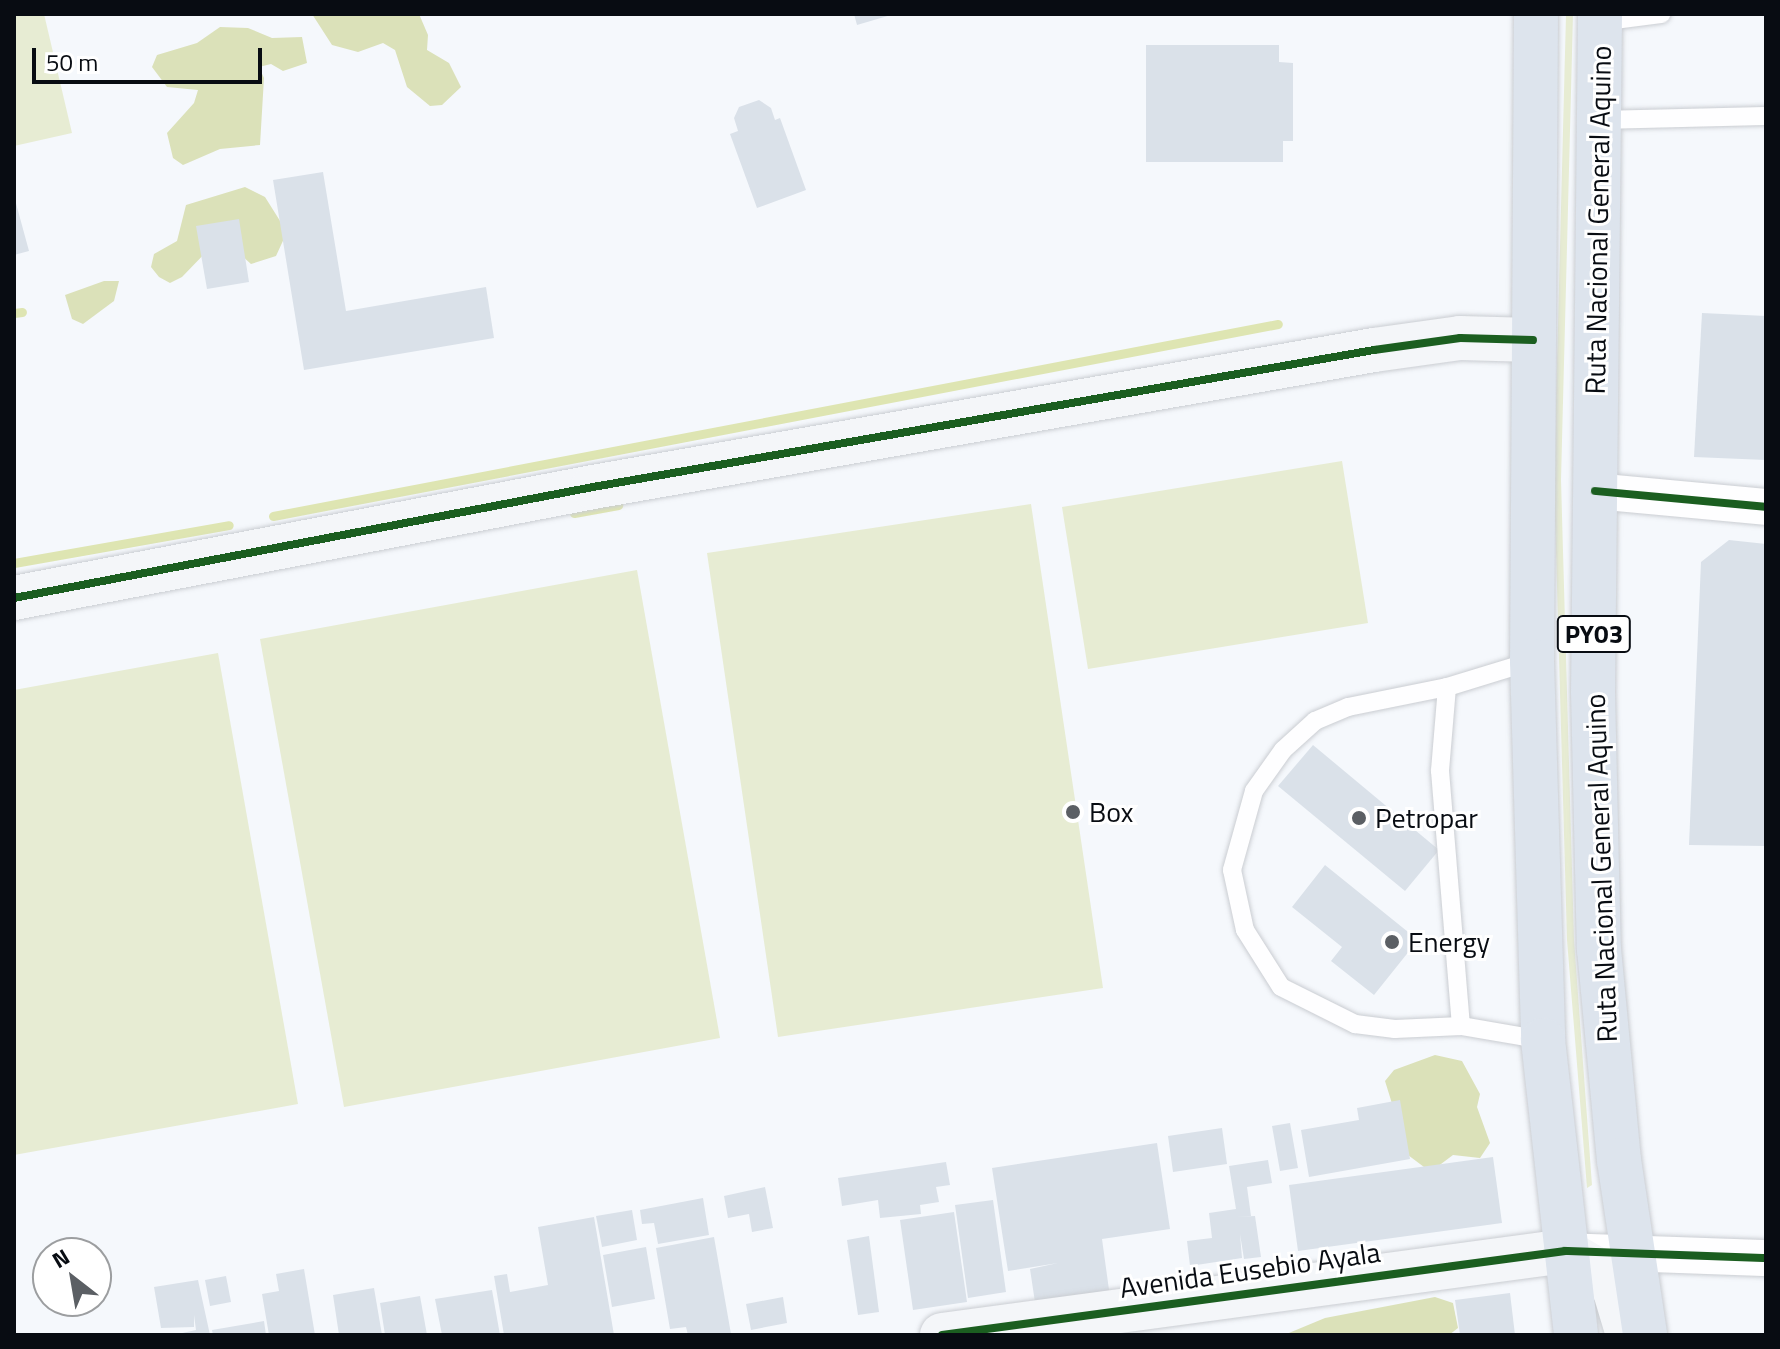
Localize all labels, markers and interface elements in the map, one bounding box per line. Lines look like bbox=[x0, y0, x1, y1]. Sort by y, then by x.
scale bar bbox=[36, 32, 266, 82]
text: 50 m bbox=[46, 44, 98, 80]
street label: Ruta Nacional General Aquino bbox=[1578, 45, 1618, 395]
road number: PY03 bbox=[1556, 612, 1632, 656]
street label: Ruta Nacional General Aquino bbox=[1578, 693, 1624, 1043]
place label: Box bbox=[1089, 795, 1133, 829]
place label: Petropar bbox=[1375, 801, 1478, 835]
marker: Box bbox=[1064, 803, 1082, 821]
marker: Petropar bbox=[1350, 809, 1368, 827]
place label: Energy bbox=[1408, 925, 1490, 959]
marker: Energy bbox=[1383, 933, 1401, 951]
street label: Avenida Eusebio Ayala bbox=[1118, 1235, 1382, 1305]
north arrow bbox=[32, 1237, 112, 1317]
text: N bbox=[45, 1240, 76, 1277]

